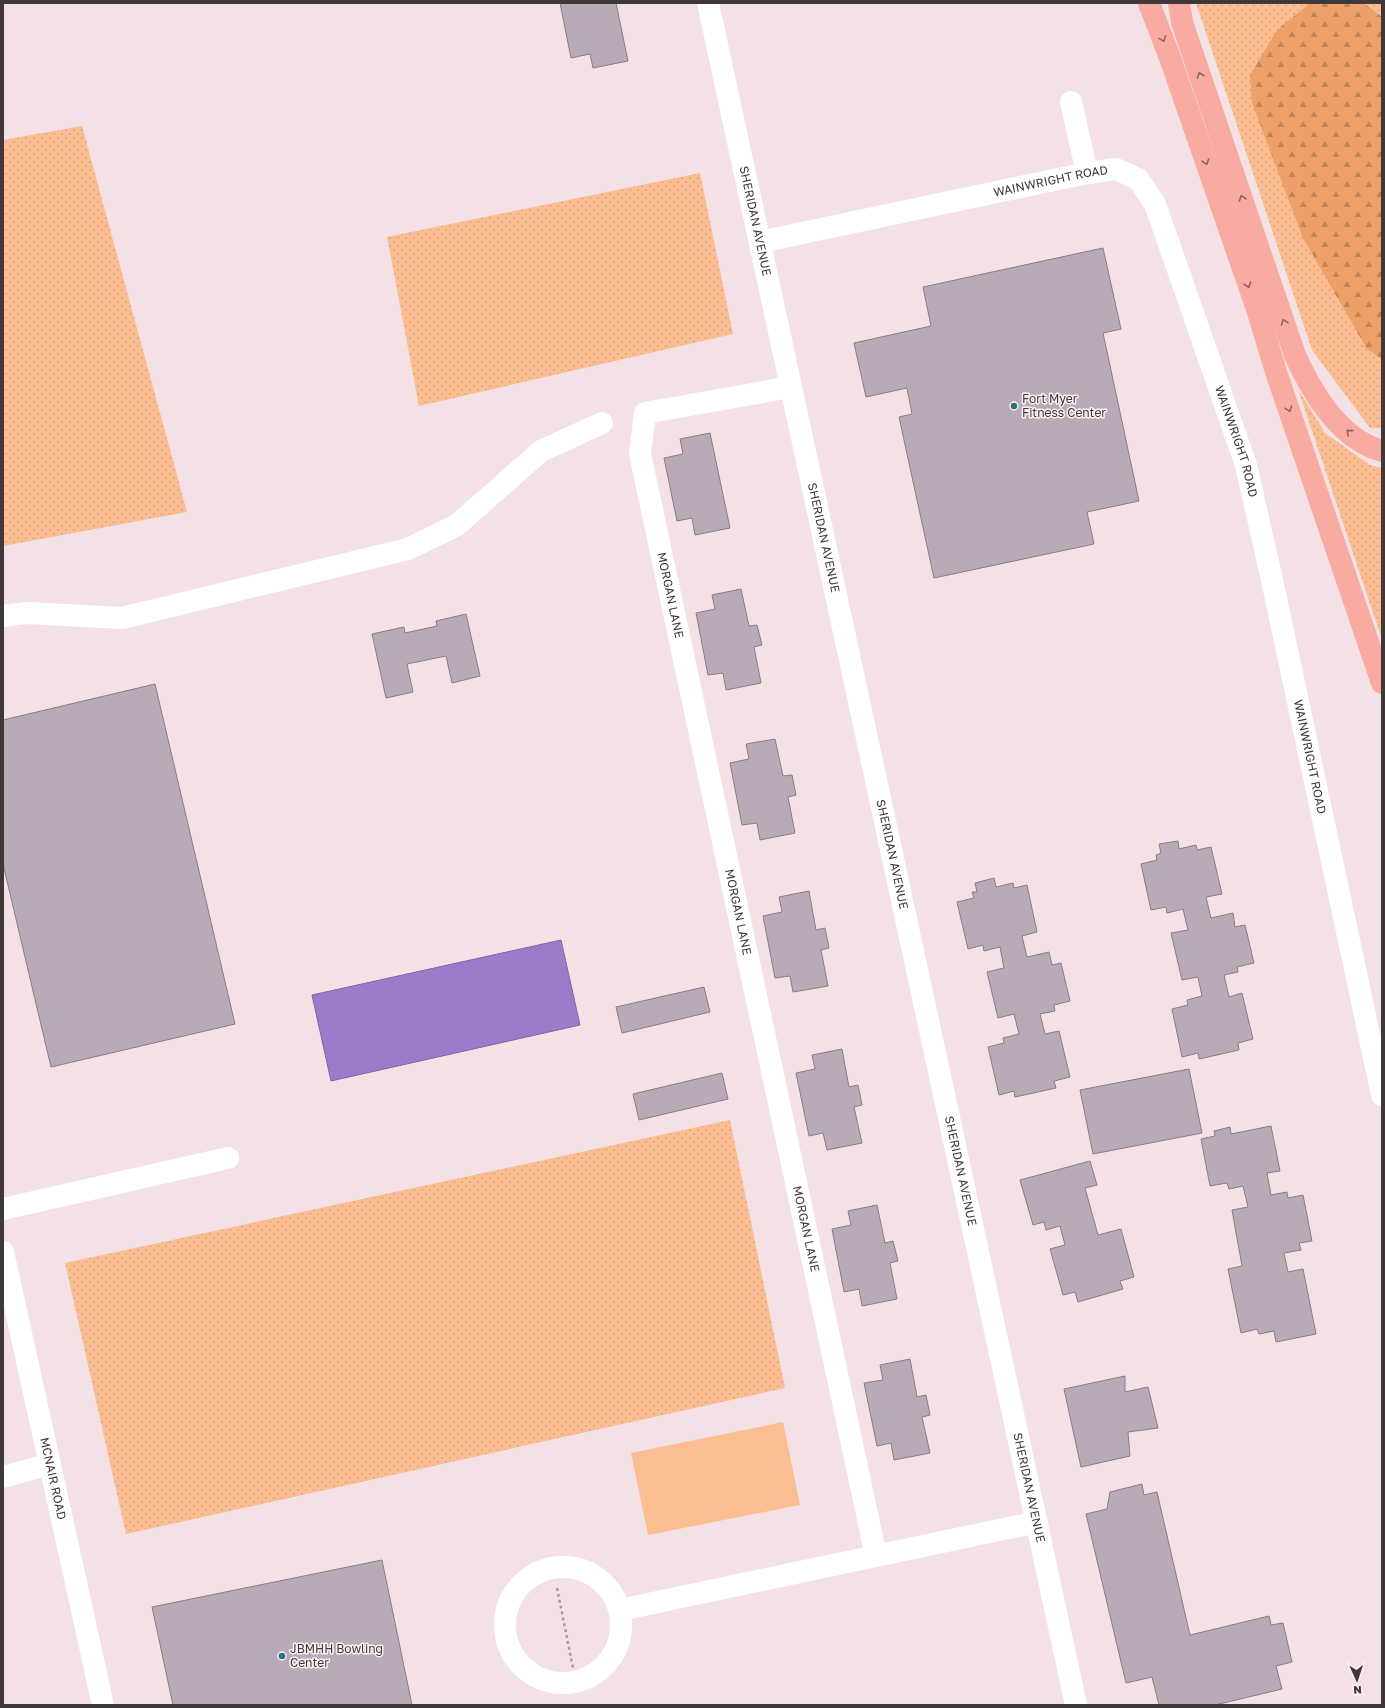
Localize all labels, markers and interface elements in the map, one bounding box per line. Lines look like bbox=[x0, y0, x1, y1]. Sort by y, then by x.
one-way arrow bbox=[1159, 36, 1167, 43]
one-way arrow bbox=[1196, 72, 1204, 79]
one-way arrow bbox=[1201, 159, 1210, 166]
street label: WAINWRIGHT ROAD bbox=[992, 162, 1109, 200]
street label: SHERIDAN AVENUE bbox=[736, 165, 775, 277]
one-way arrow bbox=[1238, 195, 1246, 202]
one-way arrow bbox=[1244, 281, 1252, 288]
one-way arrow bbox=[1280, 318, 1288, 325]
street label: WAINWRIGHT ROAD bbox=[1212, 383, 1261, 499]
place label: Fort Myer Fitness Center bbox=[1022, 391, 1106, 420]
marker: Fort Myer Fitness Center bbox=[1009, 401, 1019, 411]
one-way arrow bbox=[1284, 405, 1292, 412]
one-way arrow bbox=[1346, 429, 1354, 436]
street label: SHERIDAN AVENUE bbox=[805, 481, 843, 594]
street label: MORGAN LANE bbox=[654, 551, 687, 639]
street label: WAINWRIGHT ROAD bbox=[1291, 698, 1330, 815]
street label: SHERIDAN AVENUE bbox=[873, 798, 912, 911]
street label: MORGAN LANE bbox=[722, 868, 755, 956]
street label: SHERIDAN AVENUE bbox=[942, 1115, 980, 1227]
street label: MORGAN LANE bbox=[790, 1184, 823, 1273]
street label: SHERIDAN AVENUE bbox=[1010, 1431, 1049, 1544]
street label: MCNAIR ROAD bbox=[37, 1436, 70, 1521]
place label: JBMHH Bowling Center bbox=[290, 1641, 383, 1670]
marker: JBMHH Bowling Center bbox=[277, 1651, 287, 1661]
north arrow bbox=[1337, 1660, 1377, 1700]
text: N bbox=[1353, 1684, 1362, 1697]

